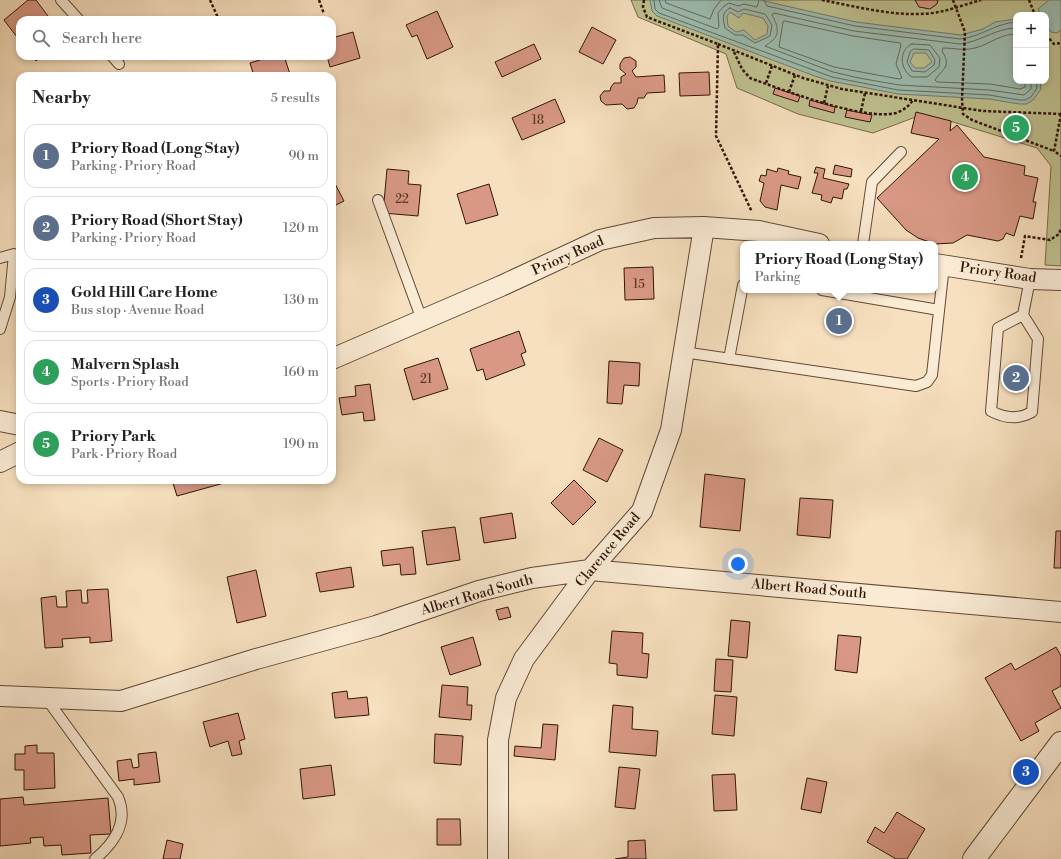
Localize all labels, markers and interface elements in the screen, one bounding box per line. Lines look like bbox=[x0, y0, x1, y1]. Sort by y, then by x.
map controls bbox=[1013, 12, 1049, 84]
button: + bbox=[1013, 12, 1049, 48]
search box bbox=[16, 16, 336, 60]
icon: search bbox=[30, 27, 52, 49]
text: Search here bbox=[62, 29, 142, 48]
button: − bbox=[1013, 48, 1049, 84]
text: Nearby bbox=[32, 87, 91, 109]
text: 5 results bbox=[271, 90, 320, 106]
house number: 18 bbox=[532, 113, 544, 128]
pin: 5 bbox=[1003, 113, 1029, 143]
text: Priory Road (Long Stay) bbox=[71, 139, 239, 158]
text: 1 bbox=[43, 148, 49, 164]
text: 90 m bbox=[288, 148, 319, 164]
text: Parking · Priory Road bbox=[71, 158, 196, 174]
pin: 4 bbox=[952, 162, 978, 192]
house number: 22 bbox=[395, 192, 409, 207]
text: Priory Road (Short Stay) bbox=[71, 211, 243, 230]
text: 2 bbox=[42, 220, 50, 236]
text: 120 m bbox=[283, 220, 319, 236]
text: Parking · Priory Road bbox=[71, 230, 196, 246]
street label: Priory Road bbox=[529, 232, 607, 280]
popup bbox=[740, 241, 938, 293]
text: Priory Road (Long Stay) bbox=[755, 250, 923, 269]
street label: Priory Road bbox=[959, 259, 1037, 287]
text: Parking bbox=[755, 269, 801, 285]
house number: 15 bbox=[633, 277, 645, 292]
text: Gold Hill Care Home bbox=[71, 283, 218, 302]
text: 3 bbox=[42, 292, 50, 308]
text: 130 m bbox=[284, 292, 319, 308]
text: Bus stop · Avenue Road bbox=[71, 302, 204, 318]
pin: 1 bbox=[826, 306, 852, 336]
text: Malvern Splash bbox=[71, 355, 179, 374]
pin: 2 bbox=[1003, 363, 1029, 393]
text: 4 bbox=[42, 364, 50, 380]
text: 160 m bbox=[283, 364, 319, 380]
house number: 21 bbox=[420, 372, 433, 387]
text: Sports · Priory Road bbox=[71, 374, 189, 390]
text: Priory Park bbox=[71, 427, 156, 446]
text: 5 bbox=[42, 436, 50, 452]
text: 190 m bbox=[283, 436, 319, 452]
text: Park · Priory Road bbox=[71, 446, 177, 462]
street label: Clarence Road bbox=[572, 509, 644, 591]
your location bbox=[728, 554, 748, 574]
street label: Albert Road South bbox=[418, 570, 536, 620]
street label: Albert Road South bbox=[750, 575, 868, 603]
pin: 3 bbox=[1013, 757, 1039, 787]

